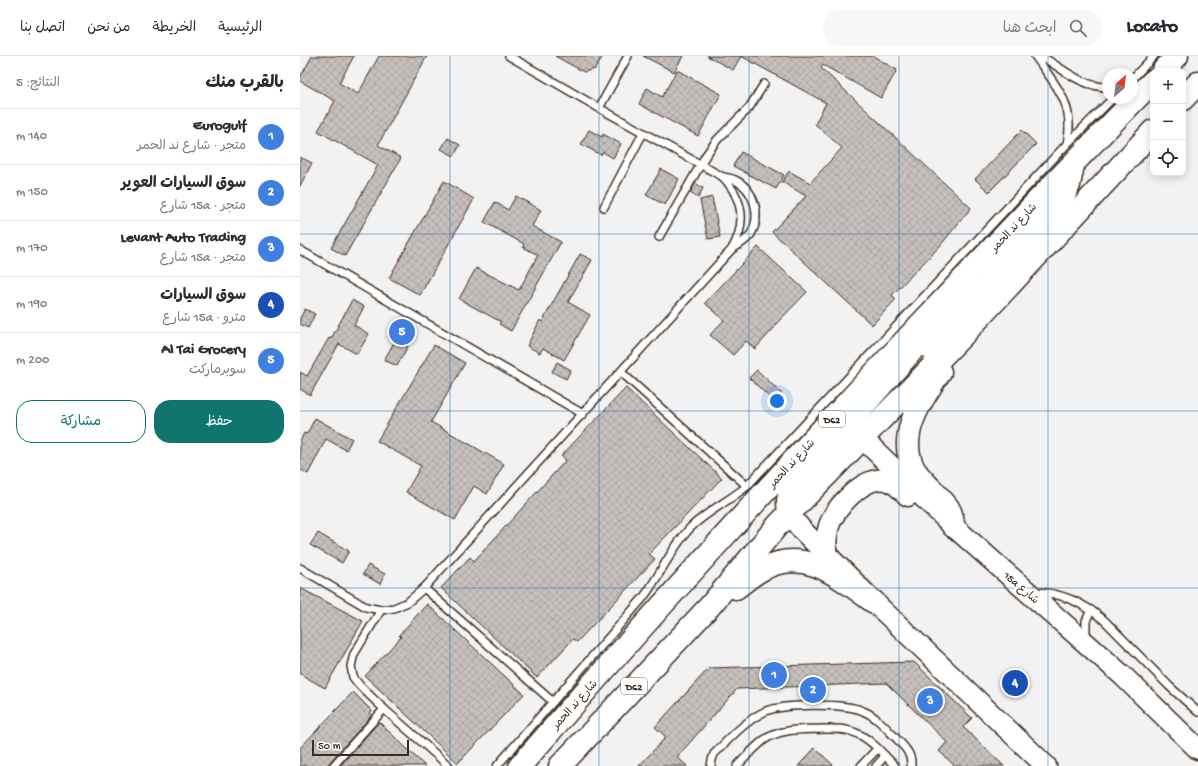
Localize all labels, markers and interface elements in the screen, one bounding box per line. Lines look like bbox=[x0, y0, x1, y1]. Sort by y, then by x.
search box bbox=[823, 10, 1103, 46]
text: Locato bbox=[1127, 16, 1178, 39]
icon: search bbox=[1067, 17, 1089, 39]
text: اتصل بنا bbox=[20, 20, 65, 37]
text: من نحن bbox=[87, 20, 131, 37]
text: الخريطة bbox=[153, 20, 196, 37]
text: الرئيسية bbox=[218, 20, 262, 37]
text: ابحث هنا bbox=[1003, 20, 1057, 38]
north arrow bbox=[1102, 68, 1138, 104]
map controls bbox=[1150, 68, 1186, 176]
button: + bbox=[1150, 68, 1186, 104]
text: بالقرب منك bbox=[205, 74, 284, 94]
text: النتائج: 5 bbox=[16, 76, 60, 91]
button: − bbox=[1150, 104, 1186, 140]
text: Eurogulf bbox=[193, 117, 246, 135]
text: 140 m bbox=[16, 129, 47, 144]
text: 1 bbox=[268, 129, 274, 144]
text: متجر · شارع ند الحمر bbox=[137, 139, 246, 154]
button: locate bbox=[1150, 140, 1186, 176]
text: سوق السيارات العوير bbox=[121, 175, 246, 193]
text: 150 m bbox=[16, 185, 48, 200]
text: 2 bbox=[268, 185, 274, 200]
text: متجر · 15a شارع bbox=[160, 199, 246, 214]
street label: شارع ند الحمر bbox=[987, 201, 1041, 257]
text: Levant Auto Trading bbox=[121, 229, 246, 247]
text: 170 m bbox=[16, 241, 48, 256]
text: 3 bbox=[268, 241, 274, 256]
text: متجر · 15a شارع bbox=[160, 251, 246, 266]
text: سوق السيارات bbox=[160, 287, 246, 305]
text: 190 m bbox=[16, 297, 47, 312]
text: 4 bbox=[268, 297, 274, 312]
text: مترو · 15a شارع bbox=[162, 311, 246, 326]
pin: 5 bbox=[389, 317, 415, 347]
text: Al Tai Grocery bbox=[161, 341, 246, 359]
text: 200 m bbox=[16, 353, 49, 368]
text: 5 bbox=[268, 353, 274, 368]
text: سوبرماركت bbox=[189, 363, 246, 378]
your location bbox=[767, 391, 787, 411]
button: مشاركة bbox=[16, 400, 146, 443]
button: حفظ bbox=[154, 400, 284, 443]
road number: D62 bbox=[819, 411, 845, 427]
street label: شارع ند الحمر bbox=[765, 437, 819, 493]
street label: 15a شارع bbox=[999, 569, 1041, 608]
pin: 1 bbox=[761, 660, 787, 690]
pin: 4 bbox=[1002, 668, 1028, 698]
pin: 2 bbox=[800, 675, 826, 705]
street label: شارع ند الحمر bbox=[549, 678, 601, 734]
road number: D62 bbox=[621, 678, 647, 694]
pin: 3 bbox=[917, 686, 943, 716]
scale bar bbox=[312, 738, 409, 757]
text: 50 m bbox=[318, 741, 340, 753]

